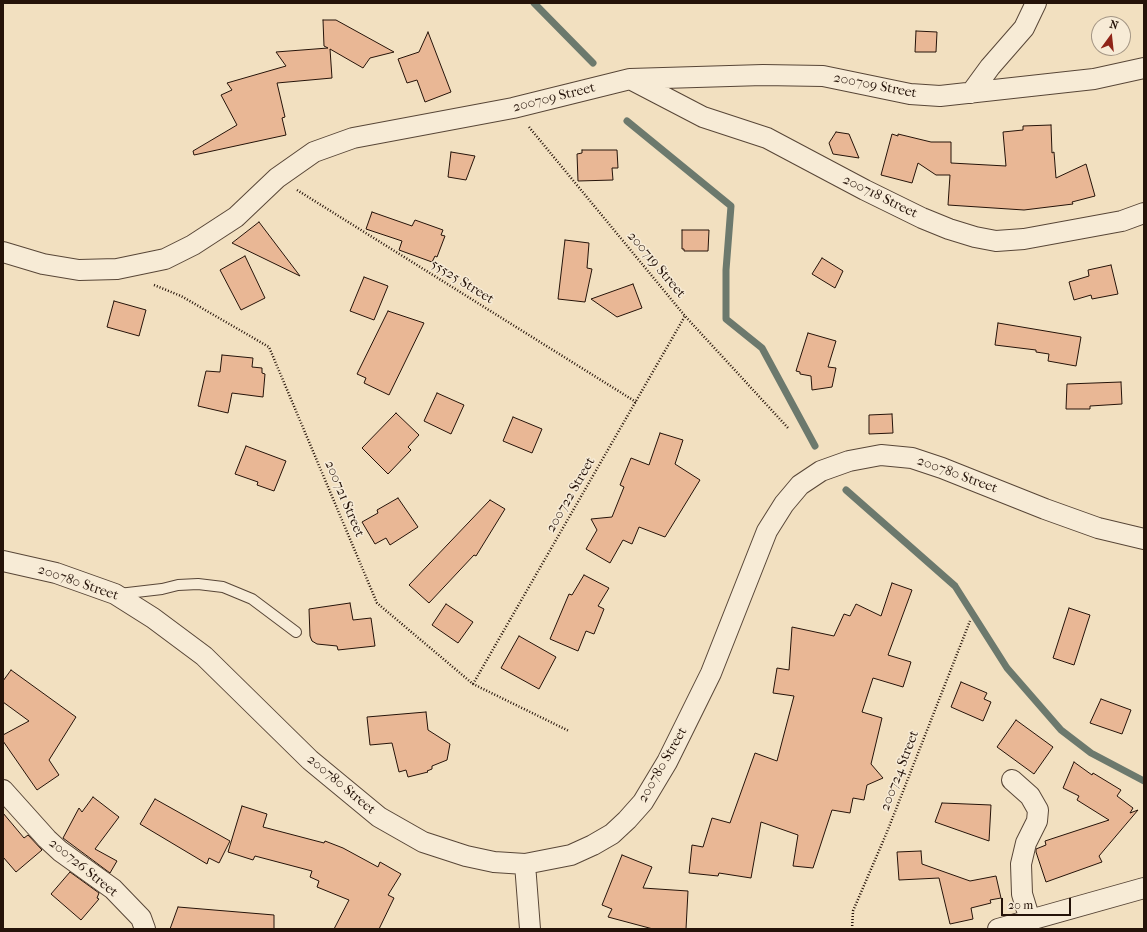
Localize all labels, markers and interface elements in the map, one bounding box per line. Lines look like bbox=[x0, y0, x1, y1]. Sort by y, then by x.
north arrow bbox=[1091, 16, 1131, 56]
text: N bbox=[1108, 18, 1120, 32]
street label: 200709 Street bbox=[832, 70, 918, 102]
street label: 200709 Street bbox=[511, 80, 597, 116]
street label: 200718 Street bbox=[840, 172, 920, 222]
street label: 200719 Street bbox=[623, 228, 689, 302]
street label: 55525 Street bbox=[427, 256, 497, 308]
street label: 200780 Street bbox=[915, 453, 999, 497]
street label: 200722 Street bbox=[543, 455, 599, 535]
street label: 200721 Street bbox=[320, 458, 368, 540]
street label: 200780 Street bbox=[36, 561, 120, 605]
street label: 200780 Street bbox=[635, 724, 691, 806]
street label: 200724 Street bbox=[877, 728, 923, 814]
street label: 200780 Street bbox=[303, 752, 379, 818]
street label: 200726 Street bbox=[45, 835, 121, 901]
scale bar bbox=[1003, 890, 1073, 916]
text: 20 m bbox=[1008, 898, 1033, 912]

